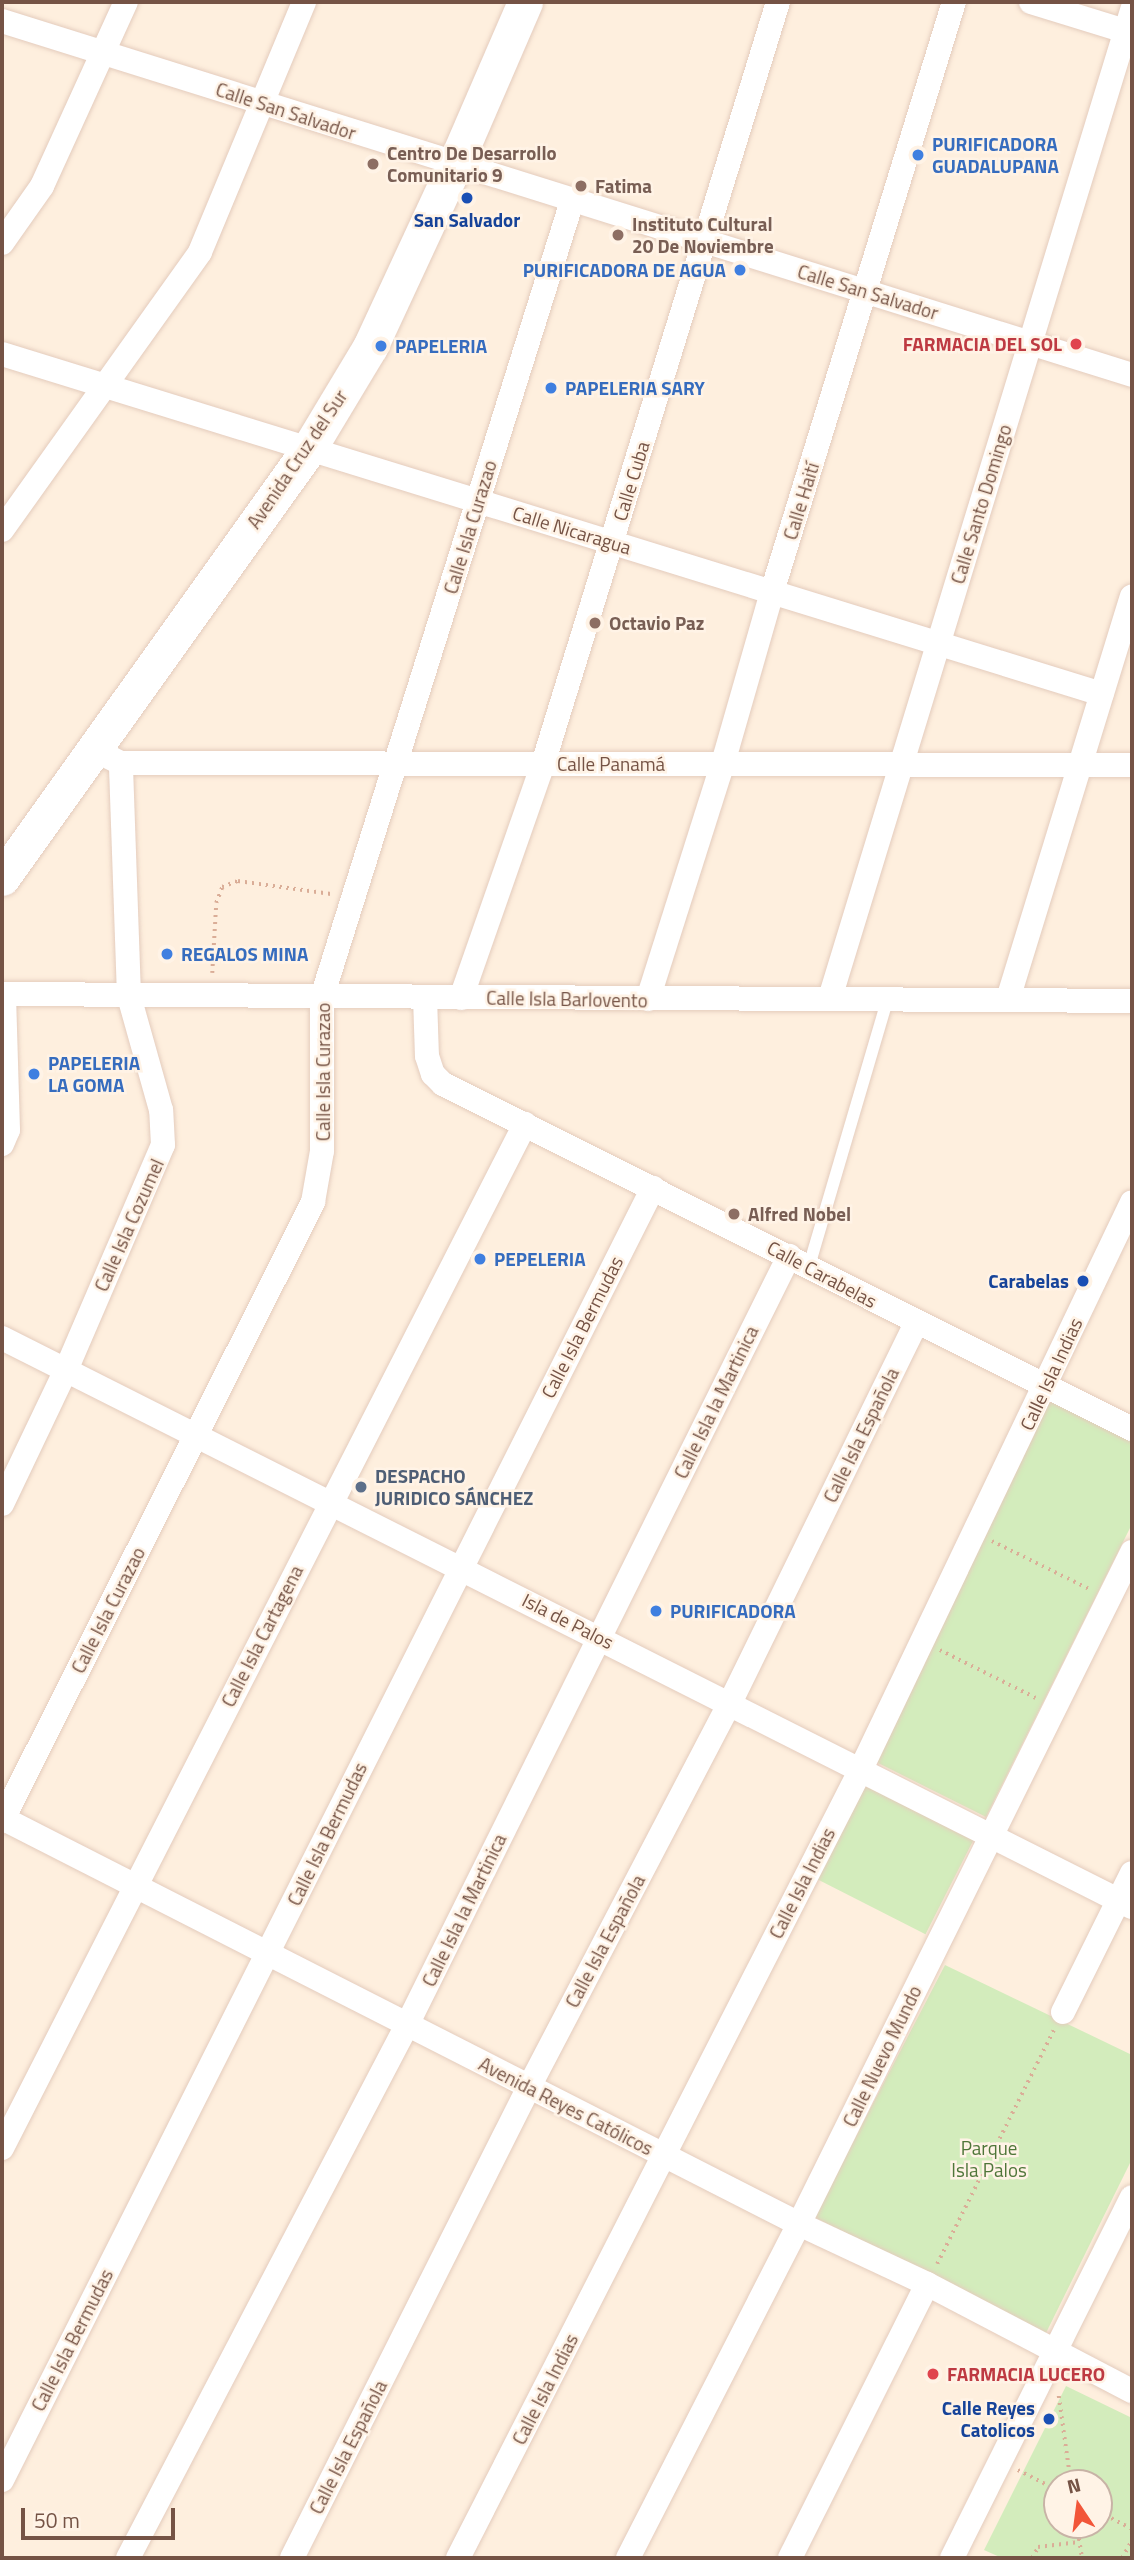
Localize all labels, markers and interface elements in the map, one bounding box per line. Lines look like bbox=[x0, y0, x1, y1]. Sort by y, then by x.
street label: Calle San Salvador bbox=[213, 78, 359, 144]
place label: PURIFICADORA GUADALUPANA bbox=[932, 133, 1059, 177]
place label: Centro De Desarrollo Comunitario 9 bbox=[387, 142, 557, 186]
marker: PURIFICADORA GUADALUPANA bbox=[910, 147, 926, 163]
marker: Centro De Desarrollo Comunitario 9 bbox=[365, 156, 381, 172]
place label: Fatima bbox=[595, 175, 652, 197]
marker: Fatima bbox=[573, 178, 589, 194]
marker: San Salvador bbox=[459, 190, 475, 206]
place label: San Salvador bbox=[414, 209, 520, 231]
place label: Instituto Cultural 20 De Noviembre bbox=[632, 213, 774, 257]
marker: Instituto Cultural 20 De Noviembre bbox=[610, 227, 626, 243]
place label: PURIFICADORA DE AGUA bbox=[523, 259, 726, 281]
street label: Calle San Salvador bbox=[795, 260, 941, 324]
marker: PURIFICADORA DE AGUA bbox=[732, 262, 748, 278]
place label: FARMACIA DEL SOL bbox=[903, 333, 1062, 355]
place label: PAPELERIA bbox=[395, 335, 487, 357]
marker: FARMACIA DEL SOL bbox=[1068, 336, 1084, 352]
marker: PAPELERIA bbox=[373, 338, 389, 354]
place label: PAPELERIA SARY bbox=[565, 377, 705, 399]
marker: PAPELERIA SARY bbox=[543, 380, 559, 396]
street label: Avenida Cruz del Sur bbox=[242, 385, 352, 533]
street label: Calle Santo Domingo bbox=[946, 421, 1016, 587]
street label: Calle Cuba bbox=[608, 438, 654, 524]
street label: Calle Isla Curazao bbox=[439, 457, 501, 597]
street label: Calle Haití bbox=[778, 460, 824, 542]
street label: Calle Nicaragua bbox=[510, 501, 634, 559]
place label: Octavio Paz bbox=[609, 612, 704, 634]
marker: Octavio Paz bbox=[587, 615, 603, 631]
street label: Calle Panamá bbox=[557, 753, 665, 775]
place label: REGALOS MINA bbox=[181, 943, 308, 965]
marker: REGALOS MINA bbox=[159, 946, 175, 962]
street label: Calle Isla Barlovento bbox=[486, 986, 648, 1012]
street label: Calle Isla Curazao bbox=[312, 1003, 334, 1141]
place label: PAPELERIA LA GOMA bbox=[48, 1052, 140, 1096]
marker: PAPELERIA LA GOMA bbox=[26, 1066, 42, 1082]
street label: Calle Isla Cozumel bbox=[90, 1155, 168, 1295]
place label: Alfred Nobel bbox=[748, 1203, 851, 1225]
marker: Alfred Nobel bbox=[726, 1206, 742, 1222]
street label: Calle Carabelas bbox=[763, 1236, 881, 1312]
place label: PEPELERIA bbox=[494, 1248, 586, 1270]
marker: PEPELERIA bbox=[472, 1251, 488, 1267]
street label: Calle Isla Bermudas bbox=[536, 1252, 628, 1402]
place label: Carabelas bbox=[988, 1270, 1069, 1292]
marker: Carabelas bbox=[1075, 1273, 1091, 1289]
street label: Calle Isla Indias bbox=[1015, 1314, 1087, 1434]
street label: Calle Isla la Martinica bbox=[669, 1322, 763, 1482]
street label: Calle Isla Española bbox=[819, 1364, 903, 1506]
place label: DESPACHO JURIDICO SÁNCHEZ bbox=[375, 1465, 533, 1509]
marker: DESPACHO JURIDICO SÁNCHEZ bbox=[353, 1479, 369, 1495]
street label: Calle Isla Curazao bbox=[66, 1543, 150, 1677]
street label: Calle Isla Cartagena bbox=[216, 1561, 308, 1711]
street label: Isla de Palos bbox=[519, 1588, 617, 1654]
place label: PURIFICADORA bbox=[670, 1600, 796, 1622]
marker: PURIFICADORA bbox=[648, 1603, 664, 1619]
street label: Calle Isla Bermudas bbox=[283, 1759, 371, 1909]
street label: Calle Isla Indias bbox=[764, 1824, 840, 1942]
street label: Calle Isla la Martinica bbox=[417, 1830, 511, 1990]
street label: Calle Isla Española bbox=[560, 1871, 650, 2011]
street label: Calle Nuevo Mundo bbox=[838, 1982, 926, 2130]
street label: Avenida Reyes Católicos bbox=[475, 2052, 657, 2160]
park label: Parque Isla Palos bbox=[951, 2137, 1027, 2181]
street label: Calle Isla Bermudas bbox=[26, 2265, 118, 2415]
street label: Calle Isla Indias bbox=[507, 2330, 583, 2448]
place label: FARMACIA LUCERO bbox=[947, 2363, 1105, 2385]
marker: FARMACIA LUCERO bbox=[925, 2366, 941, 2382]
street label: Calle Isla Española bbox=[304, 2376, 392, 2518]
place label: Calle Reyes Catolicos bbox=[942, 2397, 1035, 2441]
marker: Calle Reyes Catolicos bbox=[1041, 2411, 1057, 2427]
north arrow bbox=[1043, 2469, 1113, 2539]
text: N bbox=[1064, 2469, 1083, 2501]
scale bar bbox=[24, 2494, 178, 2538]
text: 50 m bbox=[34, 2504, 80, 2536]

